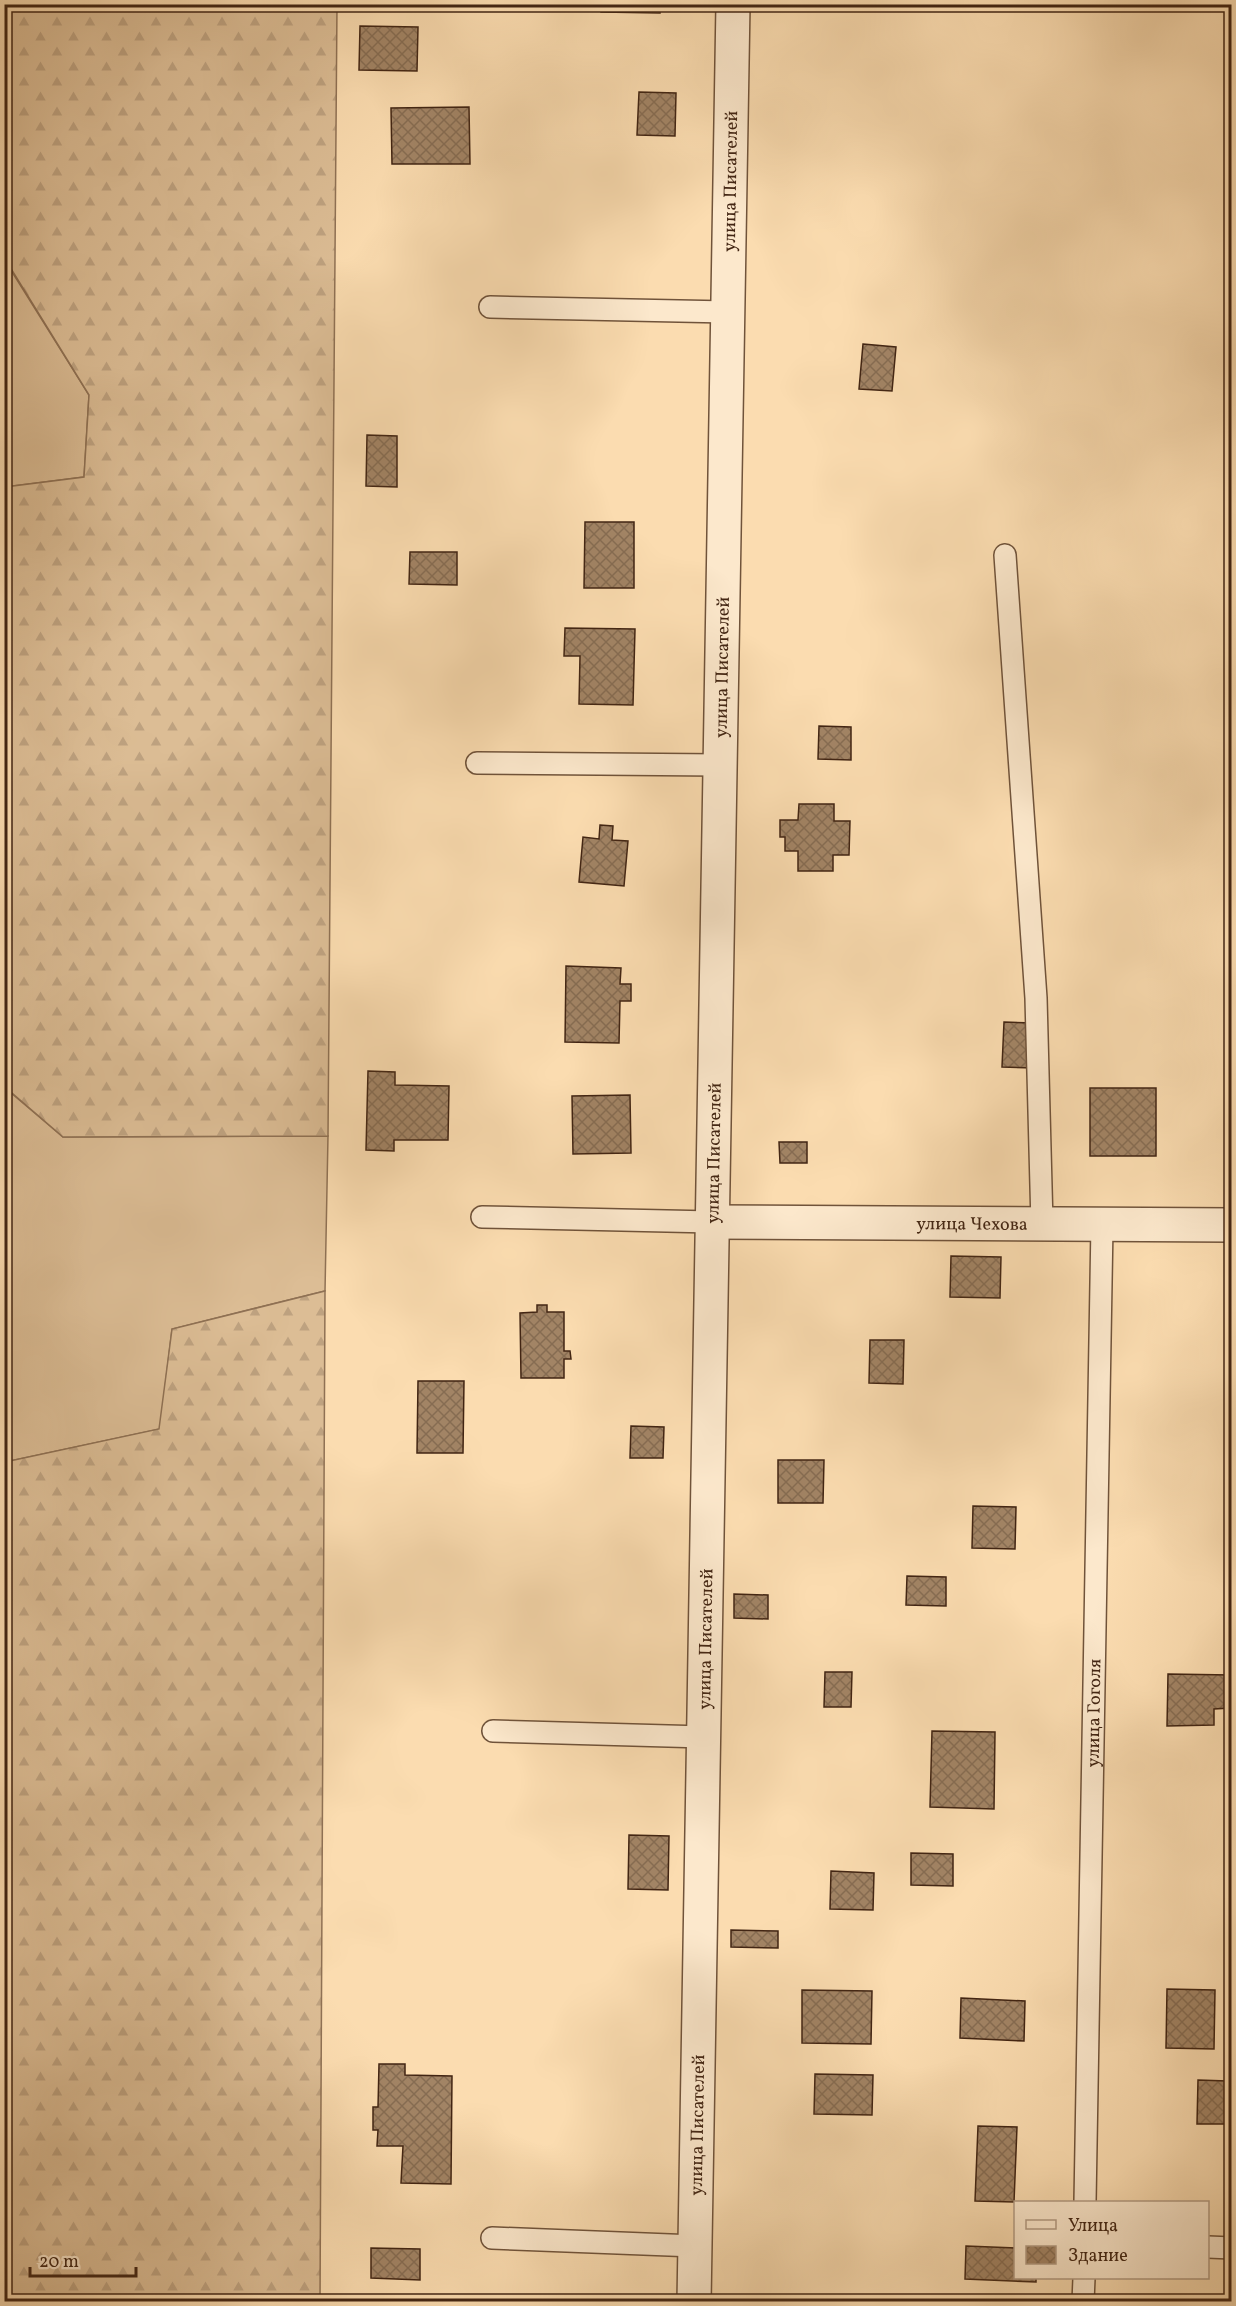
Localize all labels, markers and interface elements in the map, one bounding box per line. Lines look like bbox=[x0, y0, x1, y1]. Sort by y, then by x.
street label: улица Писателей bbox=[718, 110, 745, 252]
street label: улица Писателей bbox=[710, 596, 737, 738]
street label: улица Писателей bbox=[701, 1082, 729, 1224]
street label: улица Чехова bbox=[916, 1212, 1028, 1238]
street label: улица Писателей bbox=[693, 1568, 720, 1710]
street label: улица Гоголя bbox=[1082, 1659, 1108, 1768]
street label: улица Писателей bbox=[685, 2054, 712, 2196]
legend bbox=[1014, 2201, 1209, 2279]
text: Улица bbox=[1068, 2214, 1118, 2239]
scale bar bbox=[30, 2240, 136, 2278]
text: Здание bbox=[1068, 2244, 1128, 2269]
text: 20 m bbox=[39, 2250, 79, 2275]

